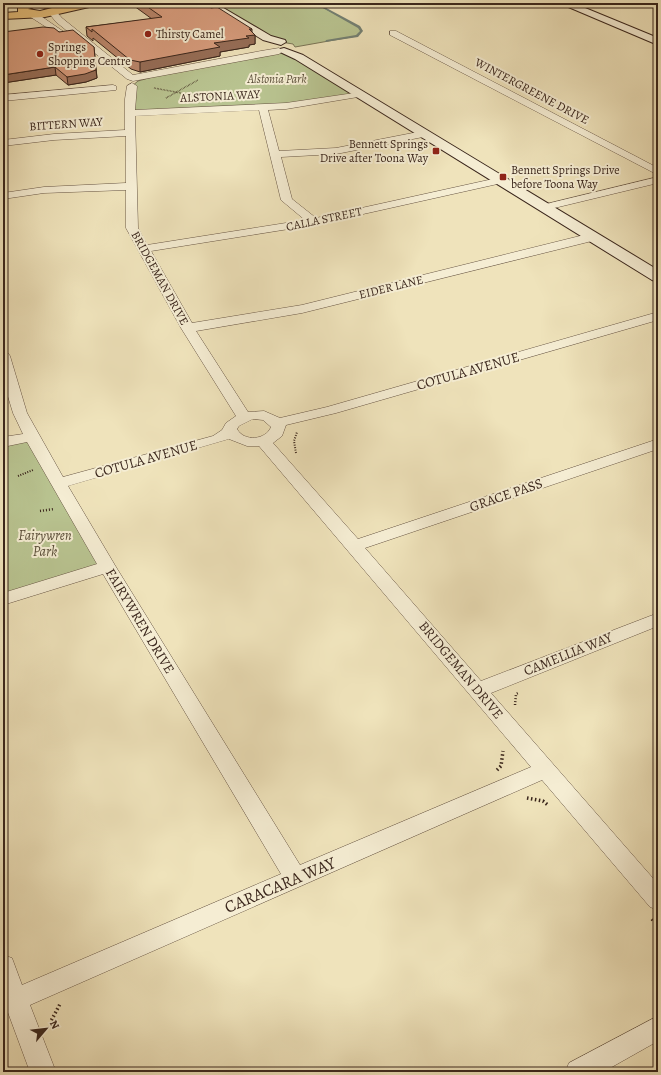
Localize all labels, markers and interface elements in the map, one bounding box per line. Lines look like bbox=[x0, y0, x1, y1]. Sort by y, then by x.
place label: Thirsty Camel bbox=[156, 26, 224, 42]
marker: Thirsty Camel bbox=[143, 29, 153, 39]
place label: Springs Shopping Centre bbox=[48, 39, 131, 69]
marker: Springs Shopping Centre bbox=[35, 49, 45, 59]
street label: WINTERGREENE DRIVE bbox=[471, 54, 592, 128]
park label: Alstonia Park bbox=[246, 71, 307, 87]
street label: ALSTONIA WAY bbox=[179, 86, 261, 106]
street label: BITTERN WAY bbox=[29, 113, 104, 135]
place label: Bennett Springs Drive after Toona Way bbox=[320, 136, 429, 166]
marker: Bennett Springs Drive after Toona Way bbox=[431, 146, 441, 156]
place label: Bennett Springs Drive before Toona Way bbox=[511, 162, 620, 192]
marker: Bennett Springs Drive before Toona Way bbox=[498, 172, 508, 182]
street label: CALLA STREET bbox=[285, 203, 364, 235]
street label: BRIDGEMAN DRIVE bbox=[128, 228, 192, 328]
street label: EIDER LANE bbox=[357, 271, 425, 303]
street label: COTULA AVENUE bbox=[414, 347, 522, 395]
street label: COTULA AVENUE bbox=[92, 435, 200, 483]
street label: GRACE PASS bbox=[467, 474, 545, 516]
park label: Fairywren Park bbox=[18, 526, 72, 561]
street label: FAIRYWREN DRIVE bbox=[101, 565, 179, 677]
street label: BRIDGEMAN DRIVE bbox=[414, 617, 508, 723]
street label: CAMELLIA WAY bbox=[521, 627, 616, 680]
street label: CARACARA WAY bbox=[221, 851, 340, 919]
north arrow bbox=[26, 1009, 66, 1049]
text: N bbox=[46, 1017, 63, 1032]

